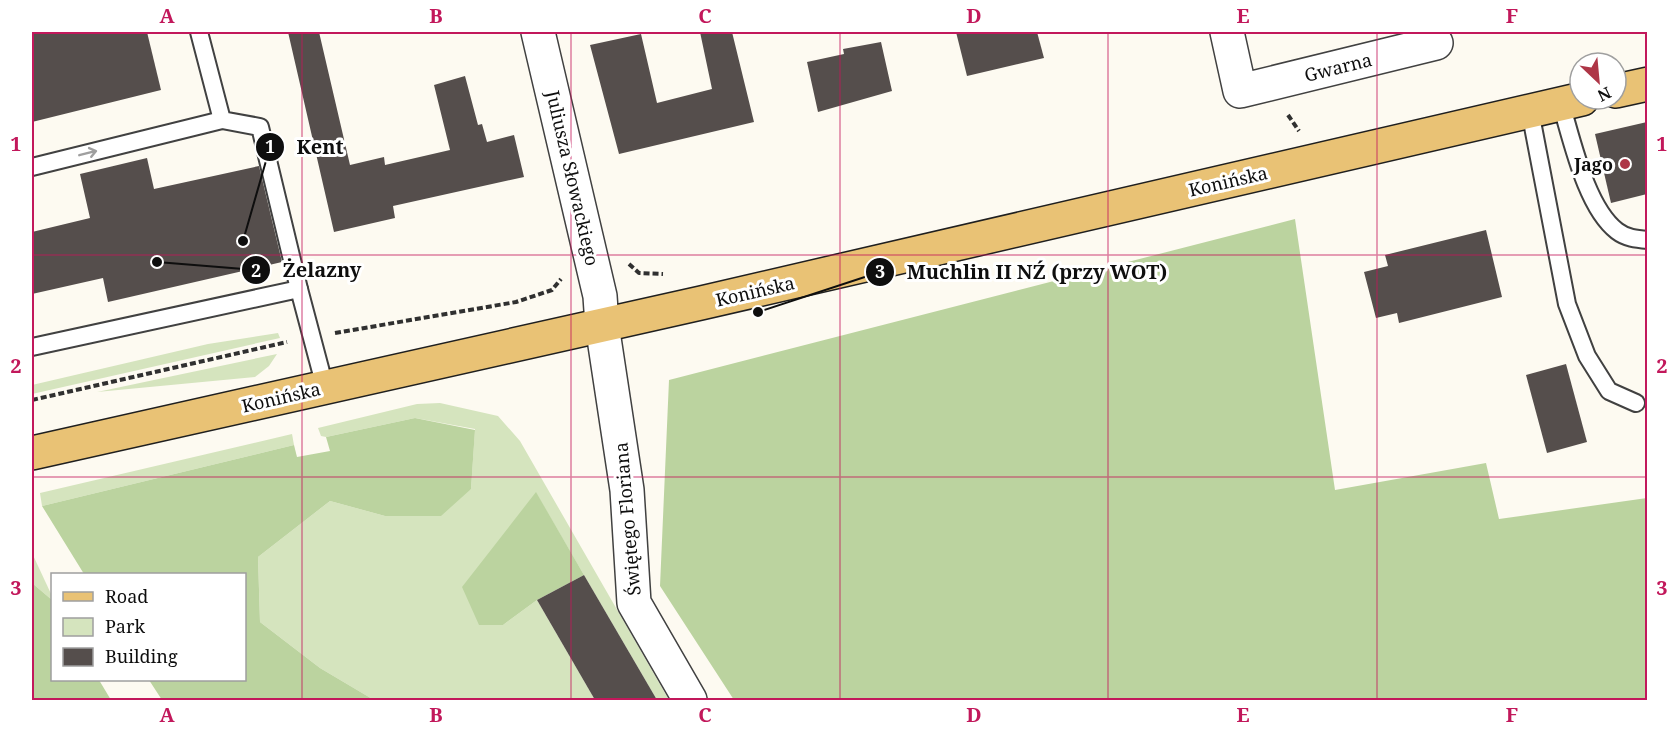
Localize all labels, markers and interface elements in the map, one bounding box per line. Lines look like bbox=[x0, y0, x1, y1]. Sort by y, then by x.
text: A bbox=[159, 2, 175, 29]
text: B bbox=[429, 2, 443, 29]
text: C bbox=[698, 2, 712, 29]
text: D bbox=[966, 2, 982, 29]
text: E bbox=[1236, 2, 1250, 29]
text: F bbox=[1506, 2, 1518, 29]
street label: Gwarna bbox=[1302, 47, 1374, 87]
north arrow bbox=[1568, 51, 1628, 111]
text: N bbox=[1594, 82, 1615, 107]
street label: Juliusza Słowackiego bbox=[541, 87, 605, 268]
callout: Kent bbox=[255, 128, 356, 166]
text: 1 bbox=[10, 130, 22, 157]
text: 1 bbox=[1656, 130, 1668, 157]
text: Kent bbox=[296, 133, 344, 160]
text: 1 bbox=[265, 134, 275, 158]
one-way arrow bbox=[78, 147, 97, 159]
place label: Jago bbox=[1573, 152, 1613, 176]
marker: Jago bbox=[1618, 157, 1632, 171]
street label: Konińska bbox=[1186, 160, 1270, 202]
callout: Żelazny bbox=[241, 251, 374, 289]
callout: Muchlin II NŹ (przy WOT) bbox=[865, 253, 1180, 291]
text: Żelazny bbox=[283, 256, 362, 283]
text: 2 bbox=[251, 258, 261, 282]
text: Muchlin II NŹ (przy WOT) bbox=[907, 258, 1167, 285]
text: 3 bbox=[875, 259, 885, 283]
street label: Konińska bbox=[713, 270, 797, 312]
text: 2 bbox=[10, 352, 22, 379]
text: 2 bbox=[1656, 352, 1668, 379]
street label: Konińska bbox=[239, 376, 323, 418]
street label: Świętego Floriana bbox=[608, 441, 646, 597]
legend bbox=[51, 573, 246, 681]
text: 3 bbox=[10, 574, 22, 601]
text: 3 bbox=[1656, 574, 1668, 601]
text: Road bbox=[105, 584, 148, 608]
text: Park bbox=[105, 614, 145, 638]
text: Building bbox=[105, 644, 178, 668]
text: A bbox=[159, 701, 175, 728]
text: B bbox=[429, 701, 443, 728]
text: C bbox=[698, 701, 712, 728]
text: D bbox=[966, 701, 982, 728]
text: E bbox=[1236, 701, 1250, 728]
text: F bbox=[1506, 701, 1518, 728]

